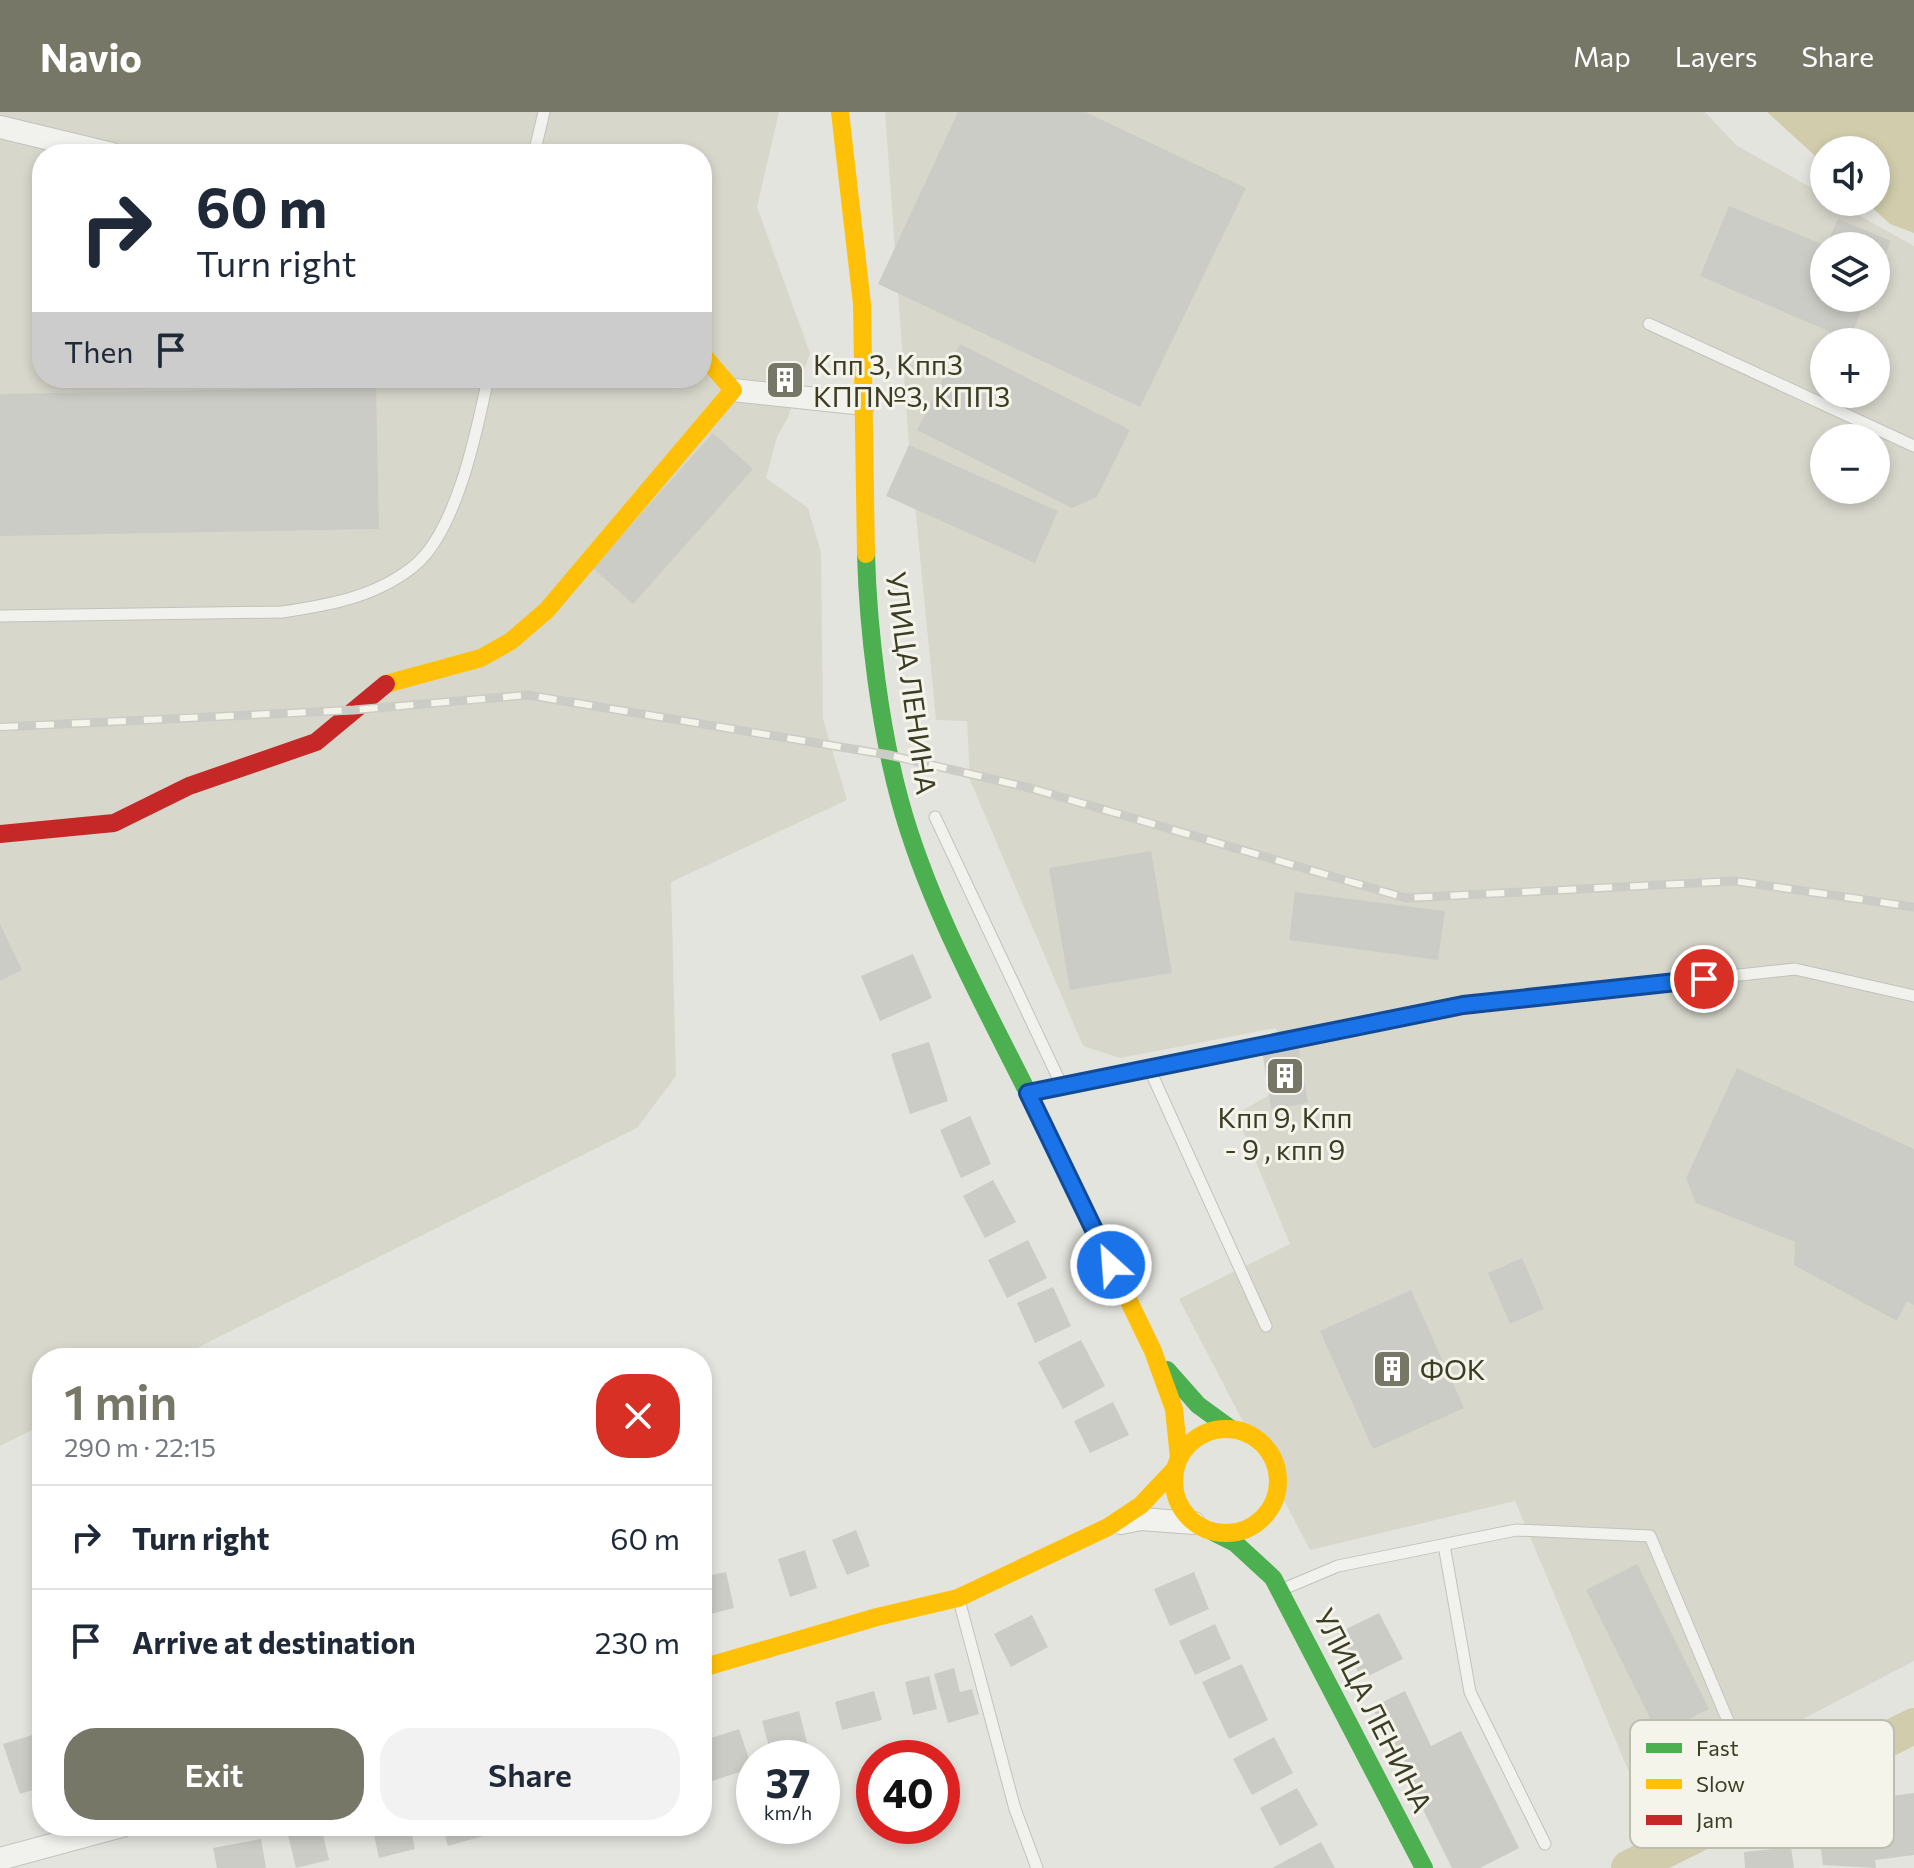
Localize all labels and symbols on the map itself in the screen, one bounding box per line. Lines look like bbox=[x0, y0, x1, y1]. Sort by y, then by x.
place label: Кпп 3, Кпп3 КПП№3, КПП3 bbox=[813, 347, 1010, 413]
building icon: Кпп 3, Кпп3 КПП№3, КПП3 bbox=[764, 359, 806, 401]
street label: УЛИЦА ЛЕНИНА bbox=[880, 569, 944, 797]
pin bbox=[1670, 945, 1738, 1013]
building icon: Кпп 9, Кпп - 9 , кпп 9 bbox=[1264, 1055, 1306, 1097]
place label: Кпп 9, Кпп - 9 , кпп 9 bbox=[1217, 1100, 1353, 1166]
position arrow bbox=[1069, 1223, 1153, 1307]
building icon: ФОК bbox=[1371, 1348, 1413, 1390]
place label: ФОК bbox=[1420, 1352, 1486, 1386]
street label: УЛИЦА ЛЕНИНА bbox=[1308, 1602, 1440, 1818]
legend bbox=[1630, 1720, 1894, 1848]
text: Fast bbox=[1696, 1734, 1739, 1761]
speed limit sign: 40 bbox=[856, 1740, 960, 1844]
text: Slow bbox=[1696, 1770, 1745, 1797]
text: Jam bbox=[1696, 1806, 1733, 1833]

